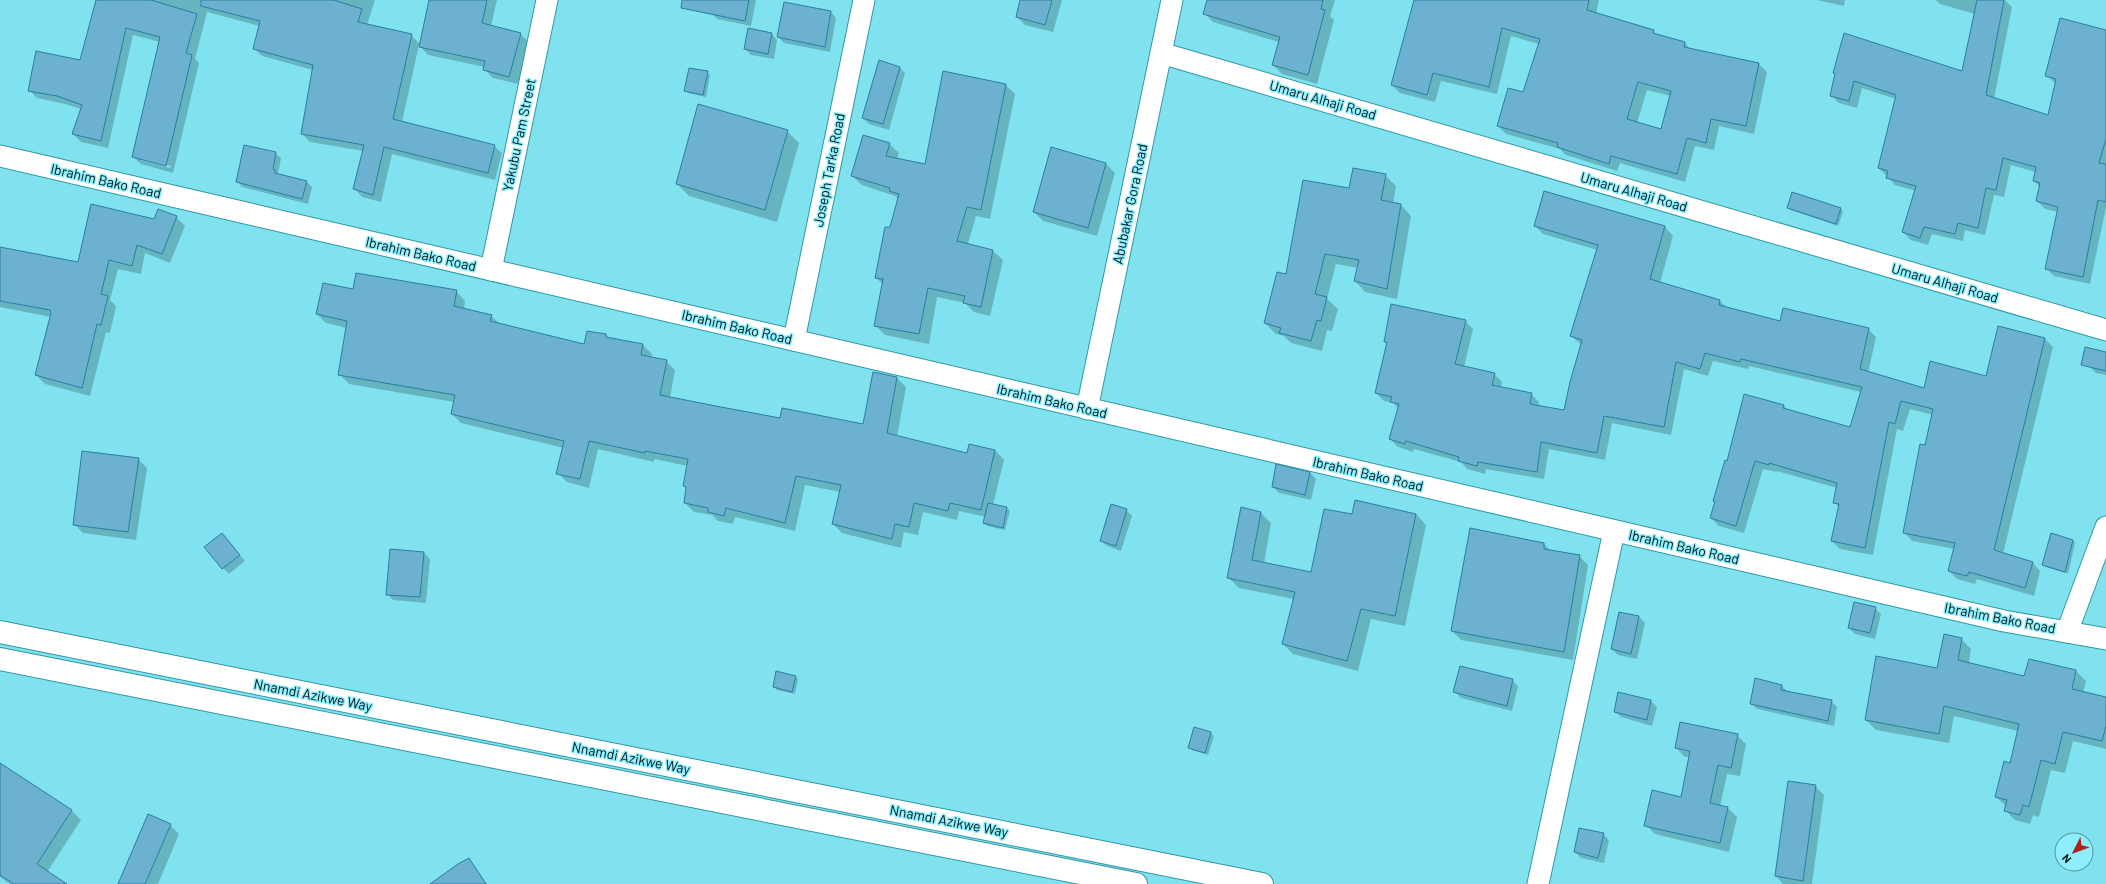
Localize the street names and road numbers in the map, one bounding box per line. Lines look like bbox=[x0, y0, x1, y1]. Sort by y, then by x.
street label: Umaru Alhaji Road bbox=[1268, 76, 1379, 123]
street label: Yakubu Pam Street bbox=[498, 77, 539, 193]
street label: Joseph Tarka Road bbox=[809, 111, 848, 228]
street label: Abubakar Gora Road bbox=[1108, 142, 1151, 266]
street label: Ibrahim Bako Road bbox=[49, 160, 163, 202]
street label: Umaru Alhaji Road bbox=[1579, 168, 1690, 215]
street label: Ibrahim Bako Road bbox=[364, 233, 478, 275]
street label: Umaru Alhaji Road bbox=[1890, 259, 2001, 306]
street label: Ibrahim Bako Road bbox=[680, 306, 794, 348]
street label: Ibrahim Bako Road bbox=[995, 380, 1109, 422]
street label: Ibrahim Bako Road bbox=[1311, 453, 1425, 495]
street label: Ibrahim Bako Road bbox=[1627, 526, 1741, 568]
street label: Ibrahim Bako Road bbox=[1943, 598, 2057, 637]
street label: Nnamdi Azikwe Way bbox=[252, 675, 374, 714]
street label: Nnamdi Azikwe Way bbox=[570, 738, 692, 777]
street label: Nnamdi Azikwe Way bbox=[888, 801, 1010, 840]

